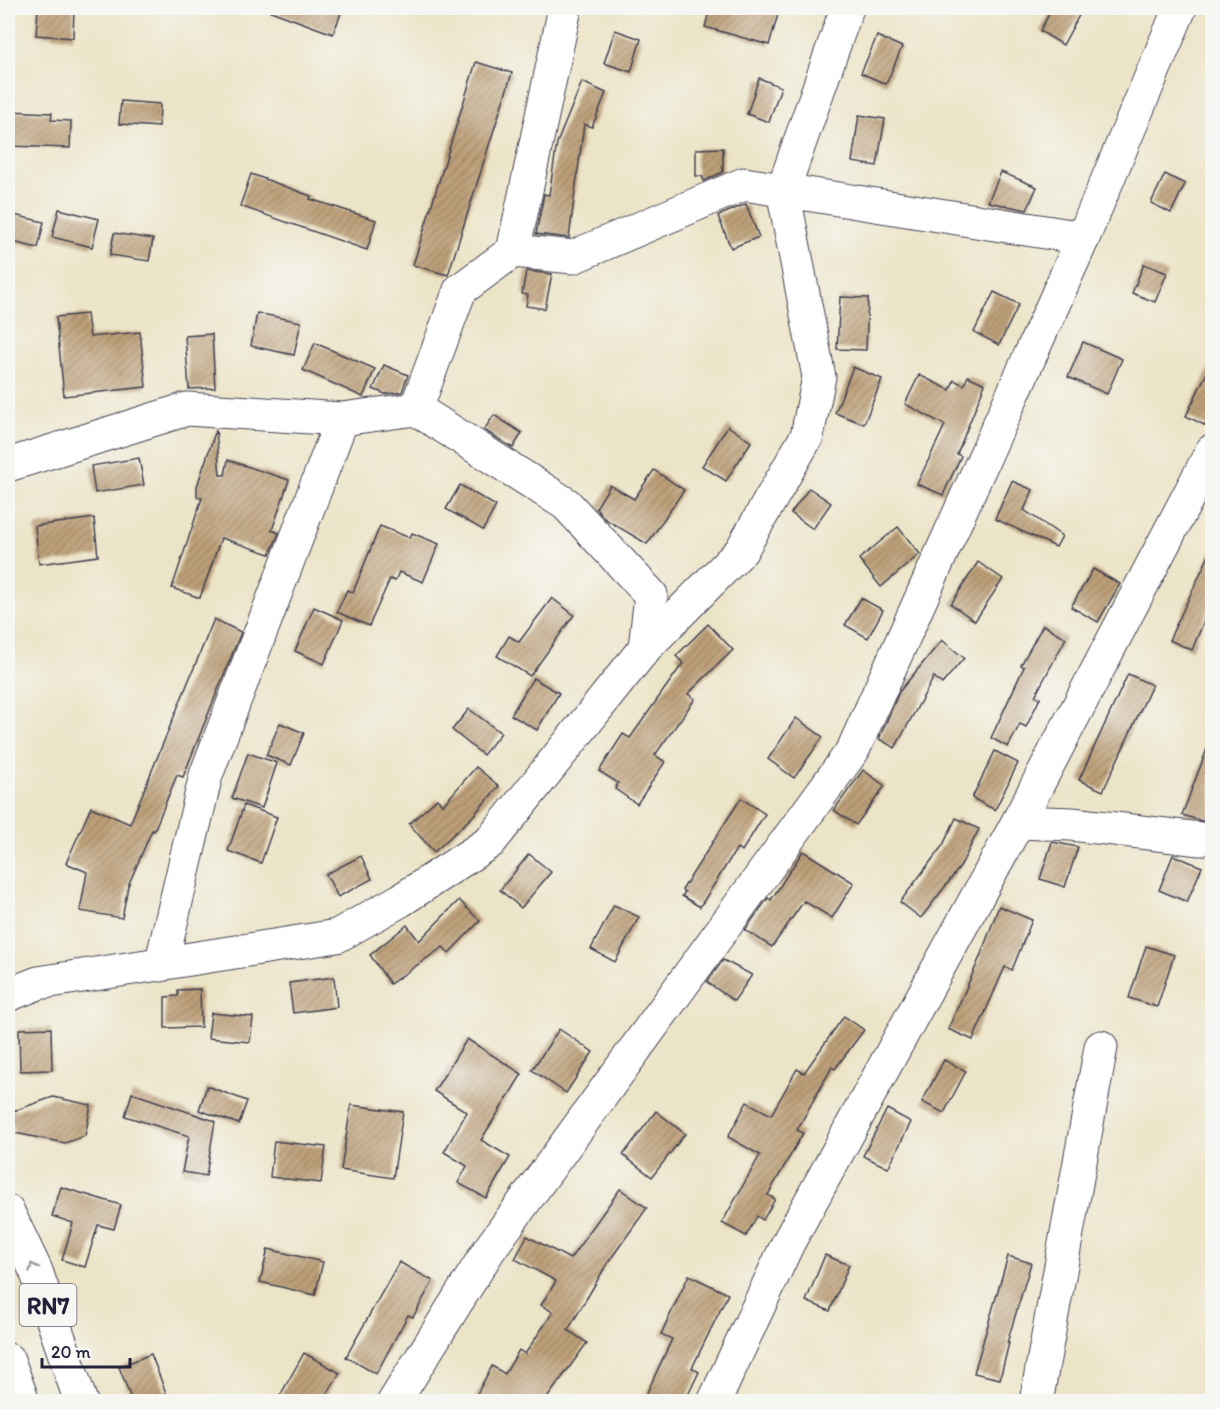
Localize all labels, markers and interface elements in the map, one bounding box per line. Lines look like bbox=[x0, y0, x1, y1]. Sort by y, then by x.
one-way arrow bbox=[29, 1263, 41, 1274]
road number: RN7 bbox=[20, 1284, 76, 1326]
scale bar bbox=[42, 1331, 130, 1369]
text: 20 m bbox=[51, 1341, 91, 1363]

